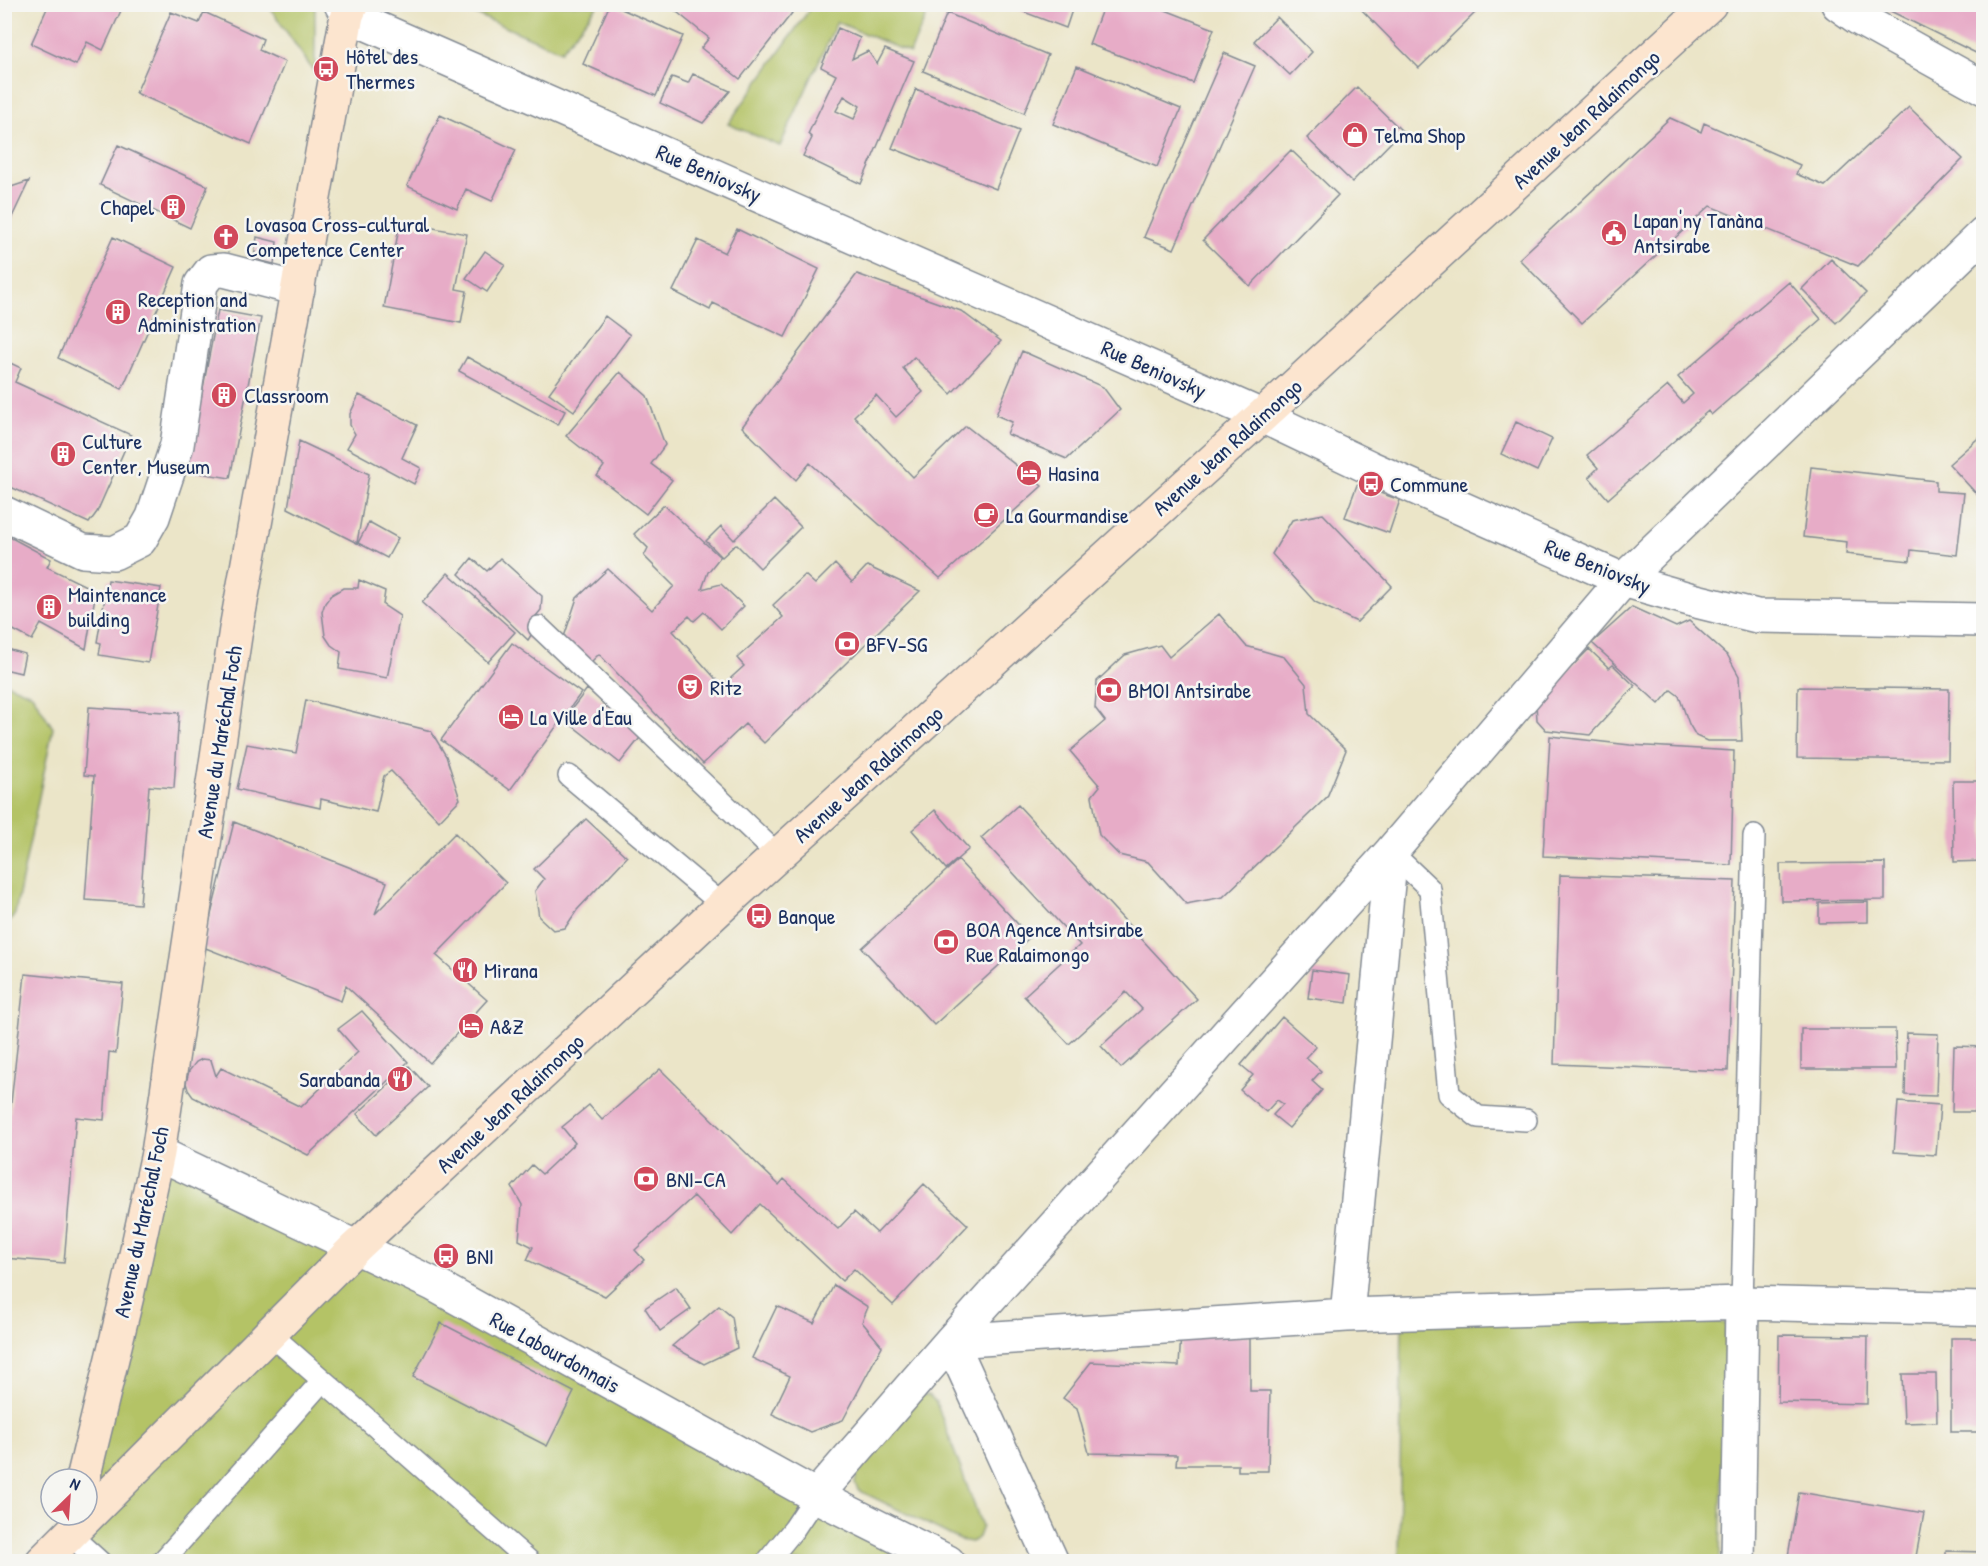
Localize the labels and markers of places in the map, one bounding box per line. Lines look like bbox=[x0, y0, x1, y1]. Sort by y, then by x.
place label: Hôtel des Thermes bbox=[346, 41, 418, 96]
bus stop icon: Hôtel des Thermes bbox=[311, 54, 341, 84]
shop icon: Telma Shop bbox=[1340, 120, 1370, 150]
place label: Telma Shop bbox=[1374, 120, 1466, 150]
place label: Chapel bbox=[100, 192, 154, 222]
building icon: Chapel bbox=[158, 192, 188, 222]
place label: Lapan'ny Tanàna Antsirabe bbox=[1634, 205, 1763, 260]
place label: Lovasoa Cross-cultural Competence Center bbox=[246, 209, 429, 264]
public building icon: Lapan'ny Tanàna Antsirabe bbox=[1599, 218, 1629, 248]
church icon: Lovasoa Cross-cultural Competence Center bbox=[211, 222, 241, 252]
place label: Reception and Administration bbox=[138, 284, 257, 339]
building icon: Reception and Administration bbox=[103, 297, 133, 327]
building icon: Classroom bbox=[209, 380, 239, 410]
place label: Classroom bbox=[244, 380, 329, 410]
place label: Culture Center, Museum bbox=[82, 426, 210, 481]
building icon: Culture Center, Museum bbox=[48, 439, 78, 469]
hotel icon: Hasina bbox=[1014, 458, 1044, 488]
place label: Hasina bbox=[1048, 458, 1099, 488]
bus stop icon: Commune bbox=[1356, 469, 1386, 499]
place label: Commune bbox=[1390, 469, 1469, 499]
cafe icon: La Gourmandise bbox=[971, 500, 1001, 530]
place label: La Gourmandise bbox=[1006, 500, 1129, 530]
place label: Maintenance building bbox=[68, 579, 167, 634]
building icon: Maintenance building bbox=[34, 592, 64, 622]
bank icon: BFV-SG bbox=[832, 629, 862, 659]
place label: BFV-SG bbox=[866, 629, 928, 659]
theatre icon: Ritz bbox=[675, 672, 705, 702]
place label: Ritz bbox=[710, 672, 742, 702]
bank icon: BMOI Antsirabe bbox=[1094, 675, 1124, 705]
place label: BMOI Antsirabe bbox=[1128, 675, 1252, 705]
hotel icon: La Ville d'Eau bbox=[496, 702, 526, 732]
place label: La Ville d'Eau bbox=[530, 702, 632, 732]
bus stop icon: Banque bbox=[744, 901, 774, 931]
place label: Banque bbox=[778, 901, 836, 931]
place label: BOA Agence Antsirabe Rue Ralaimongo bbox=[966, 914, 1144, 969]
bank icon: BOA Agence Antsirabe Rue Ralaimongo bbox=[931, 927, 961, 957]
restaurant icon: Mirana bbox=[450, 955, 480, 985]
place label: Mirana bbox=[484, 955, 538, 985]
hotel icon: A&Z bbox=[456, 1011, 486, 1041]
place label: A&Z bbox=[490, 1011, 524, 1041]
place label: Sarabanda bbox=[299, 1064, 380, 1094]
restaurant icon: Sarabanda bbox=[385, 1064, 415, 1094]
bank icon: BNI-CA bbox=[631, 1164, 661, 1194]
place label: BNI-CA bbox=[666, 1164, 726, 1194]
bus stop icon: BNI bbox=[431, 1241, 461, 1271]
place label: BNI bbox=[466, 1241, 494, 1271]

